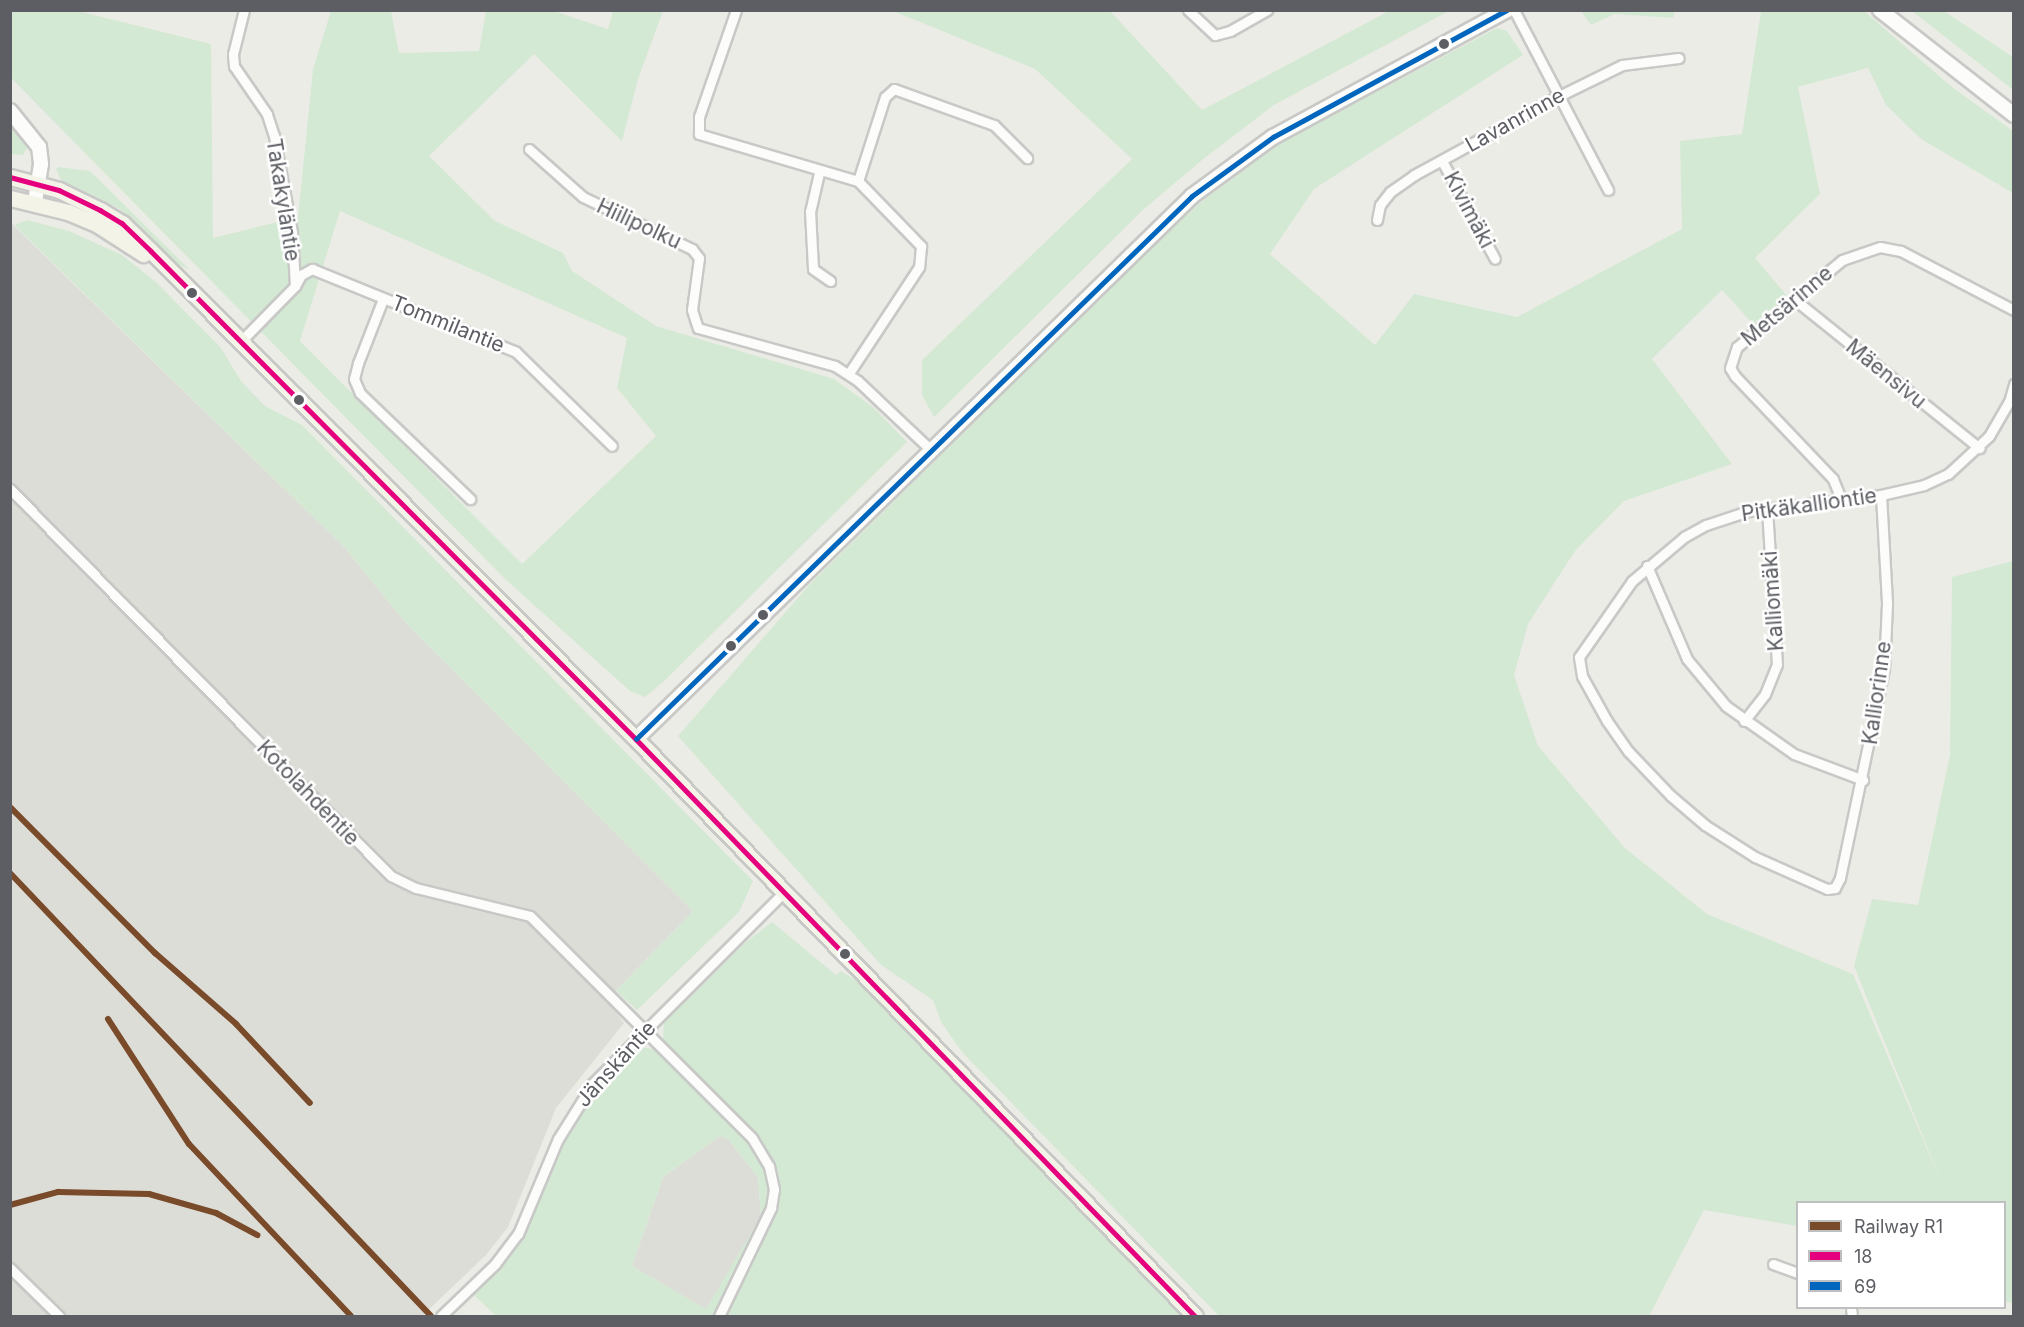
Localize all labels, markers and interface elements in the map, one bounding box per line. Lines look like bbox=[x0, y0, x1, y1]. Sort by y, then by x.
unlabelled marker bbox=[1438, 38, 1450, 50]
street label: Lavanrinne bbox=[1461, 82, 1569, 158]
street label: Takakyläntie bbox=[261, 137, 305, 263]
street label: Kivimäki bbox=[1438, 167, 1500, 253]
street label: Hiilipolku bbox=[593, 193, 685, 255]
street label: Metsärinne bbox=[1736, 261, 1838, 351]
unlabelled marker bbox=[186, 287, 198, 299]
street label: Tommilantie bbox=[388, 290, 508, 358]
street label: Mäensivu bbox=[1841, 334, 1931, 414]
unlabelled marker bbox=[293, 394, 305, 406]
street label: Pitkäkalliontie bbox=[1740, 483, 1878, 527]
street label: Kalliomäki bbox=[1757, 550, 1789, 652]
unlabelled marker bbox=[757, 609, 769, 621]
unlabelled marker bbox=[725, 640, 737, 652]
street label: Kalliorinne bbox=[1857, 640, 1897, 746]
street label: Kotolahdentie bbox=[252, 735, 364, 851]
unlabelled marker bbox=[839, 948, 851, 960]
street label: Jänskäntie bbox=[571, 1016, 661, 1112]
legend bbox=[1796, 1201, 2006, 1309]
text: Railway R1 bbox=[1854, 1216, 1943, 1237]
text: 18 bbox=[1854, 1246, 1872, 1267]
text: 69 bbox=[1854, 1276, 1876, 1297]

